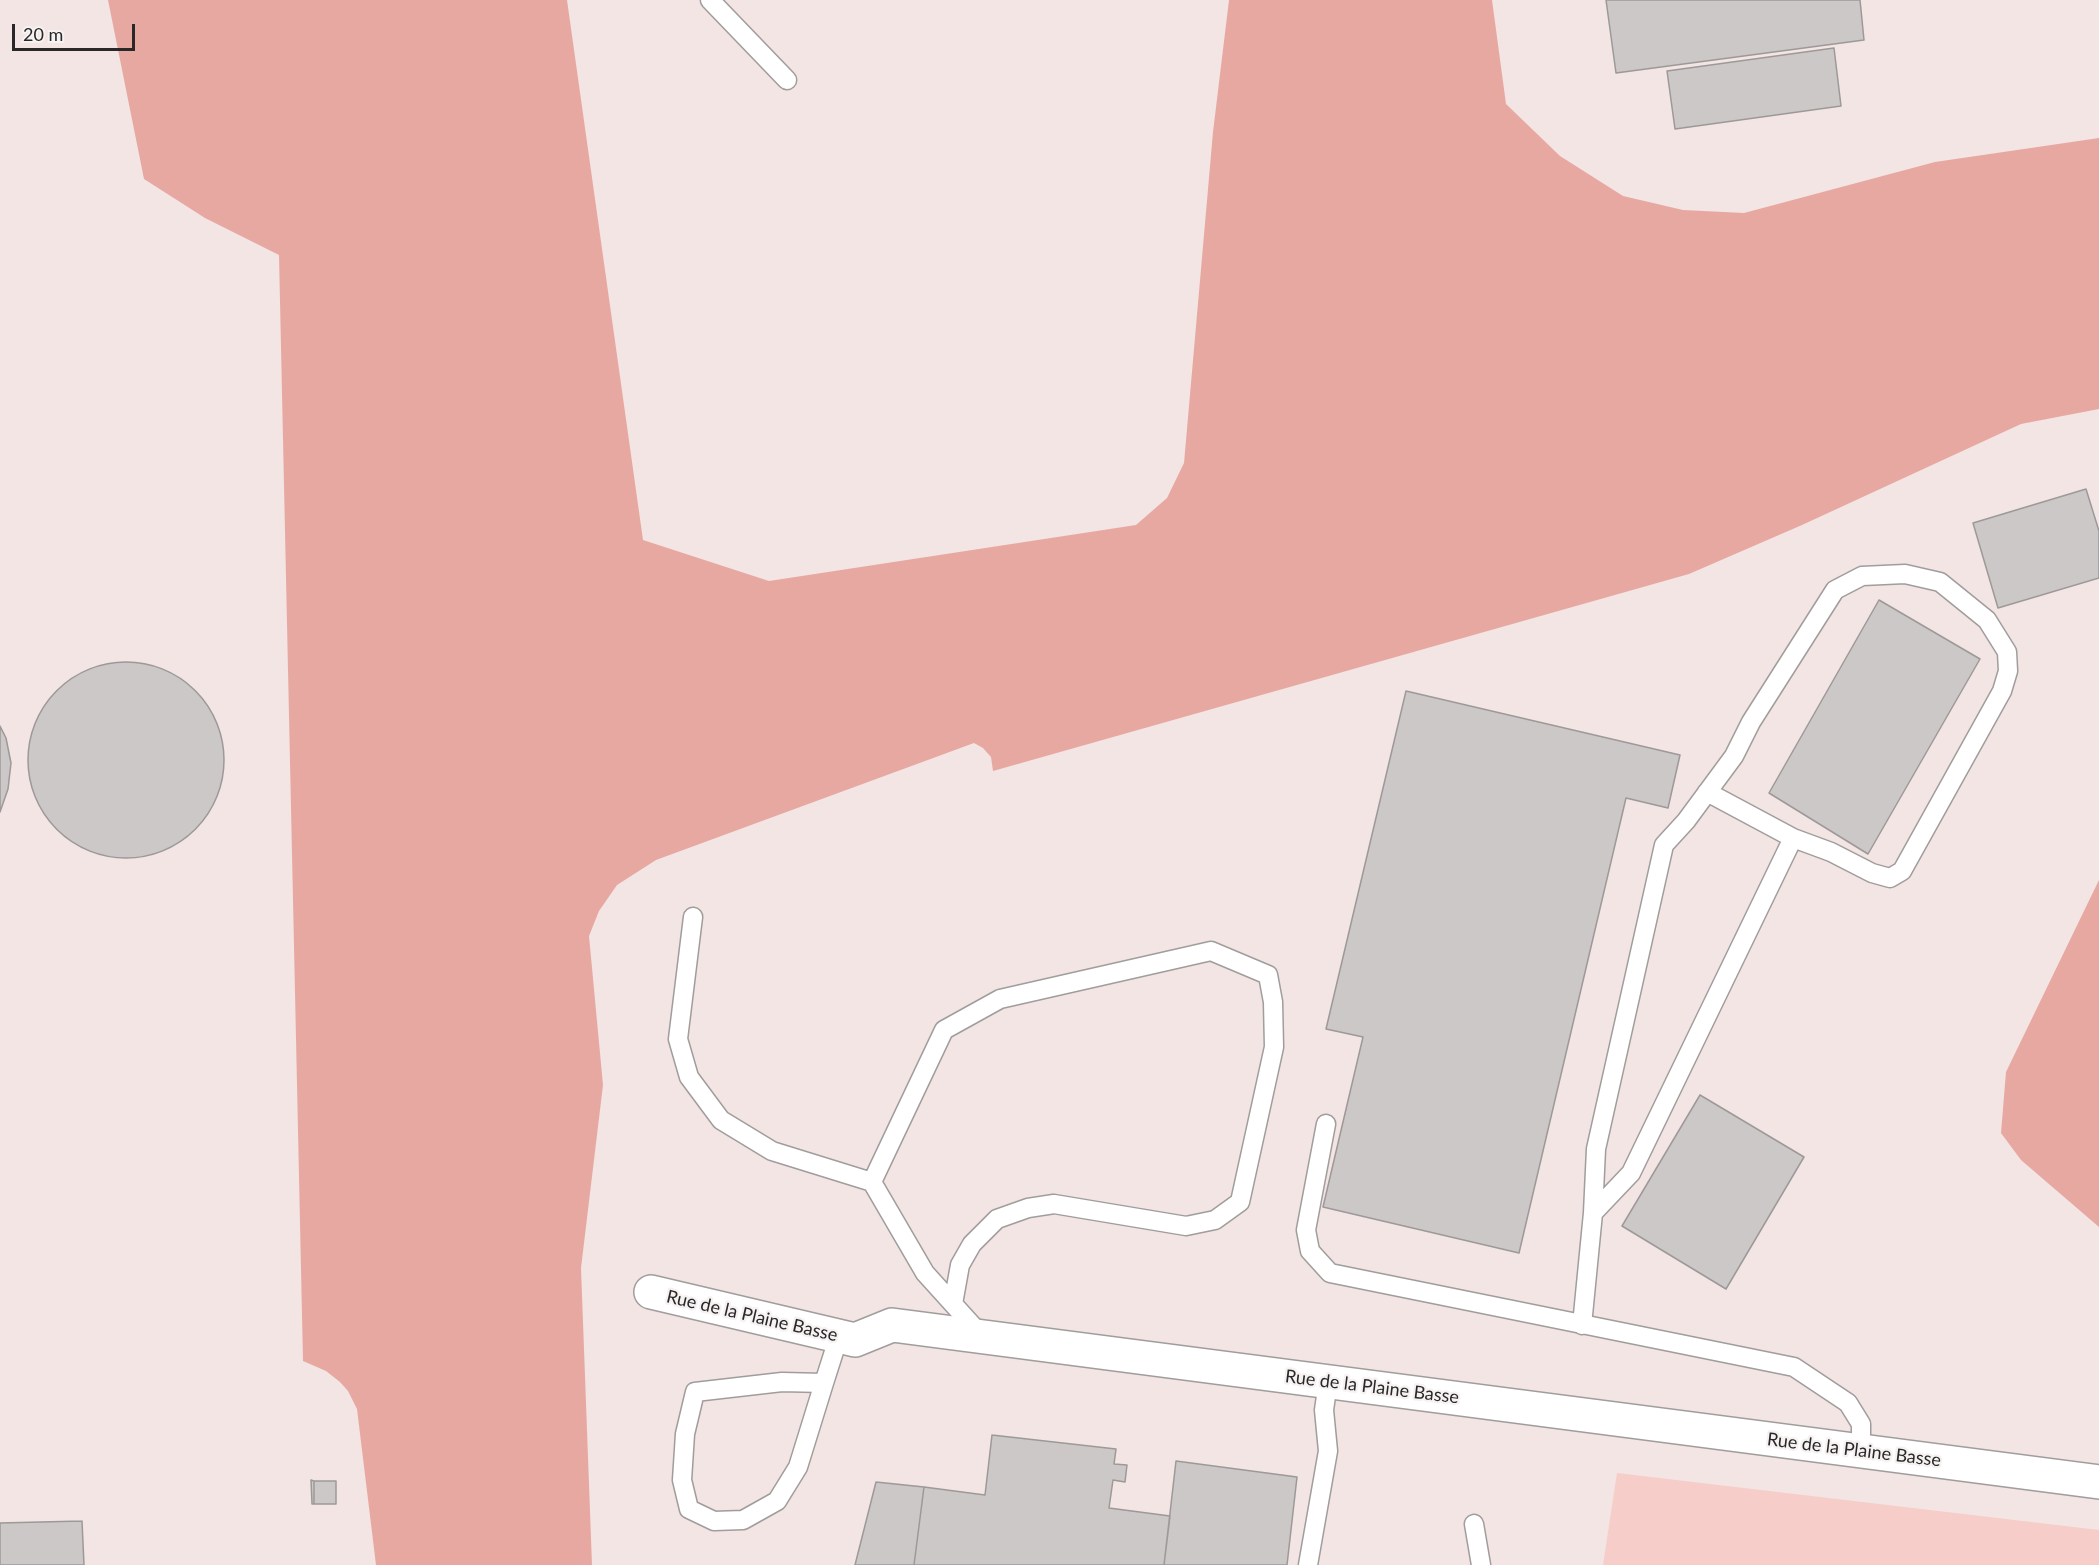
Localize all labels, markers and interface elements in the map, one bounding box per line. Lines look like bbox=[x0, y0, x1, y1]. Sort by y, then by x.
scale bar bbox=[15, 12, 138, 50]
text: 20 m bbox=[23, 23, 63, 45]
street label: Rue de la Plaine Basse bbox=[664, 1286, 840, 1346]
street label: Rue de la Plaine Basse bbox=[1284, 1366, 1460, 1408]
street label: Rue de la Plaine Basse bbox=[1766, 1429, 1942, 1471]

